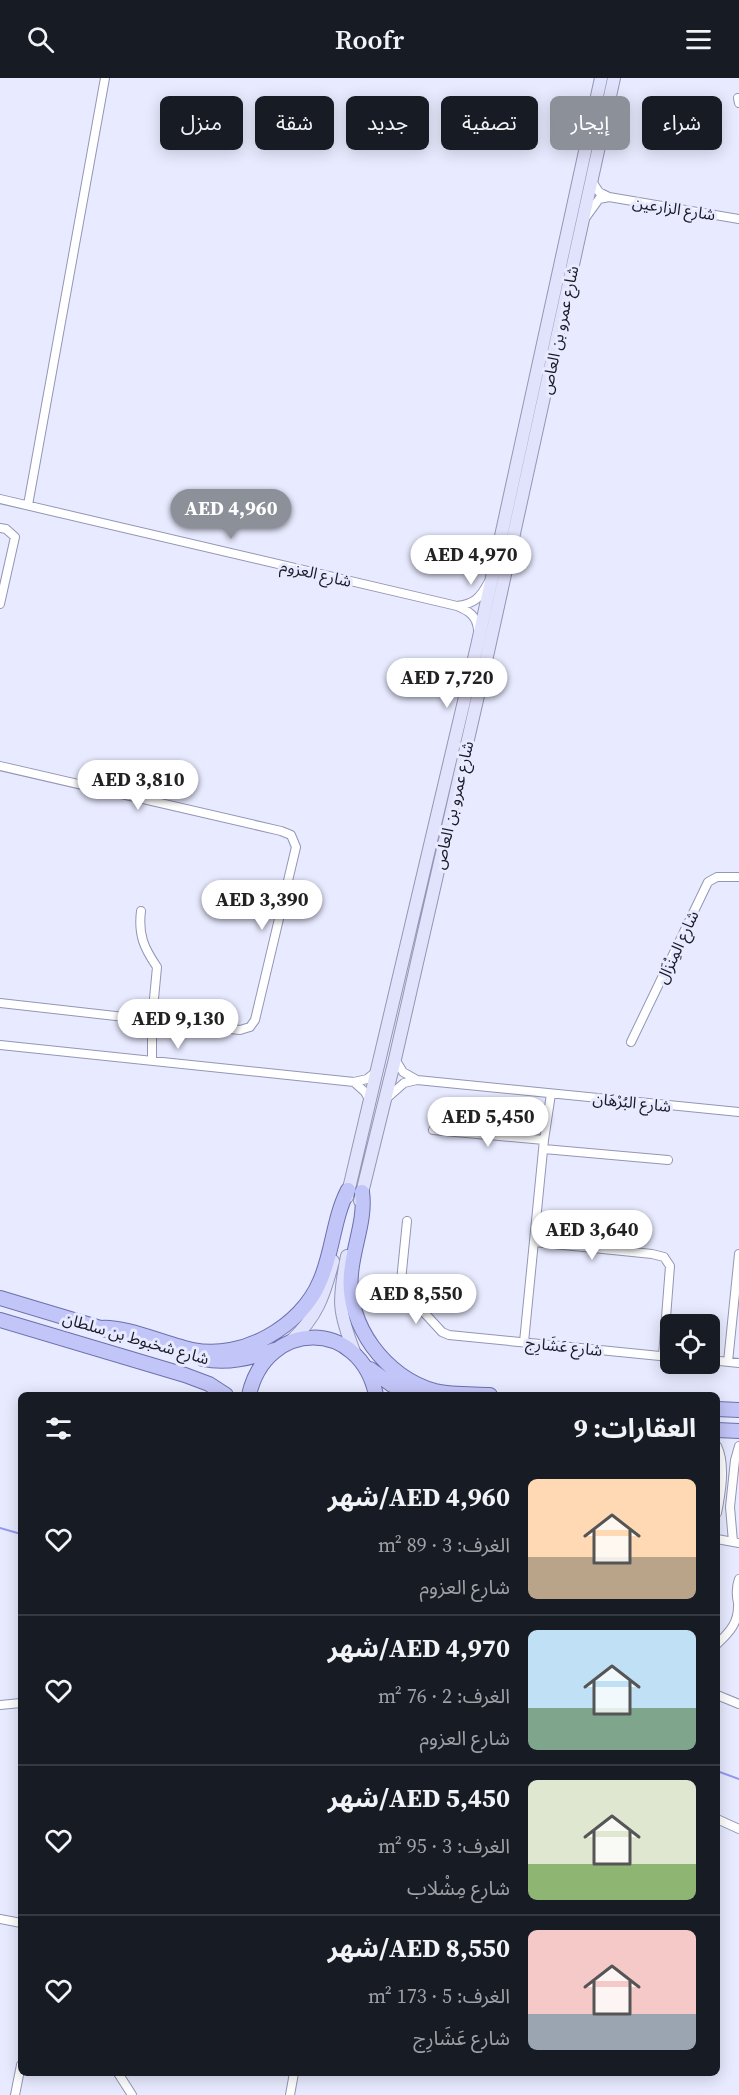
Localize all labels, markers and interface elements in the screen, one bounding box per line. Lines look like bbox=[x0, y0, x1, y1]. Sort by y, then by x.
text: Roofr bbox=[335, 21, 404, 58]
icon: search bbox=[24, 23, 57, 56]
icon: menu bbox=[682, 23, 715, 56]
chip: منزل bbox=[160, 96, 243, 150]
chip: شقة bbox=[255, 96, 334, 150]
chip: جديد bbox=[346, 96, 429, 150]
chip: تصفية bbox=[441, 96, 538, 150]
chip: إيجار bbox=[550, 96, 630, 150]
chip: شراء bbox=[642, 96, 722, 150]
street label: شارع الزارعين bbox=[631, 191, 717, 227]
street label: شارع عمرو بن العاص bbox=[535, 264, 585, 397]
pin: AED 4,960 bbox=[162, 489, 300, 540]
text: AED 4,960 bbox=[184, 494, 278, 522]
pin: AED 4,970 bbox=[402, 535, 540, 586]
text: AED 4,970 bbox=[424, 540, 518, 568]
street label: شارع العزوم bbox=[278, 554, 354, 594]
pin: AED 7,720 bbox=[378, 658, 516, 709]
text: AED 7,720 bbox=[400, 663, 494, 691]
street label: شارع عمرو بن العاص bbox=[428, 739, 480, 872]
pin: AED 3,810 bbox=[69, 760, 207, 811]
text: AED 3,810 bbox=[91, 765, 185, 793]
pin: AED 3,390 bbox=[193, 880, 331, 931]
text: AED 3,390 bbox=[215, 885, 309, 913]
street label: شارع المِنْزَال bbox=[650, 907, 705, 988]
pin: AED 9,130 bbox=[109, 999, 247, 1050]
text: AED 9,130 bbox=[131, 1004, 225, 1032]
street label: شارع البُرْهَان bbox=[591, 1087, 672, 1119]
pin: AED 5,450 bbox=[419, 1097, 557, 1148]
text: AED 5,450 bbox=[441, 1102, 535, 1130]
pin: AED 3,640 bbox=[523, 1210, 661, 1261]
text: AED 3,640 bbox=[545, 1215, 639, 1243]
pin: AED 8,550 bbox=[347, 1274, 485, 1325]
text: AED 8,550 bbox=[369, 1279, 463, 1307]
street label: شارع شخبوط بن سلطان bbox=[60, 1307, 212, 1371]
map controls bbox=[660, 1314, 720, 1374]
button: locate bbox=[660, 1314, 720, 1374]
street label: شارع عَشَارِج bbox=[524, 1331, 604, 1363]
text: العقارات: 9 bbox=[574, 1410, 696, 1446]
icon: filters bbox=[42, 1412, 75, 1445]
text: AED 4,960/شهر bbox=[328, 1479, 510, 1515]
icon: home bbox=[576, 1503, 648, 1575]
icon: heart bbox=[42, 1523, 75, 1556]
text: الغرف: 3 · 89 m² bbox=[378, 1531, 510, 1559]
text: شارع العزوم bbox=[419, 1573, 510, 1601]
text: AED 4,970/شهر bbox=[328, 1630, 510, 1666]
icon: home bbox=[576, 1654, 648, 1726]
icon: heart bbox=[42, 1674, 75, 1707]
text: الغرف: 2 · 76 m² bbox=[378, 1682, 510, 1710]
text: شارع العزوم bbox=[419, 1724, 510, 1752]
text: AED 5,450/شهر bbox=[328, 1780, 510, 1816]
icon: home bbox=[576, 1804, 648, 1876]
icon: heart bbox=[42, 1824, 75, 1857]
text: الغرف: 3 · 95 m² bbox=[378, 1832, 510, 1860]
text: شارع مِشْلاب bbox=[407, 1874, 510, 1902]
text: AED 8,550/شهر bbox=[328, 1930, 510, 1966]
icon: home bbox=[576, 1954, 648, 2026]
icon: heart bbox=[42, 1974, 75, 2007]
text: الغرف: 5 · 173 m² bbox=[368, 1982, 510, 2010]
text: شارع عَشَارِج bbox=[413, 2024, 510, 2052]

